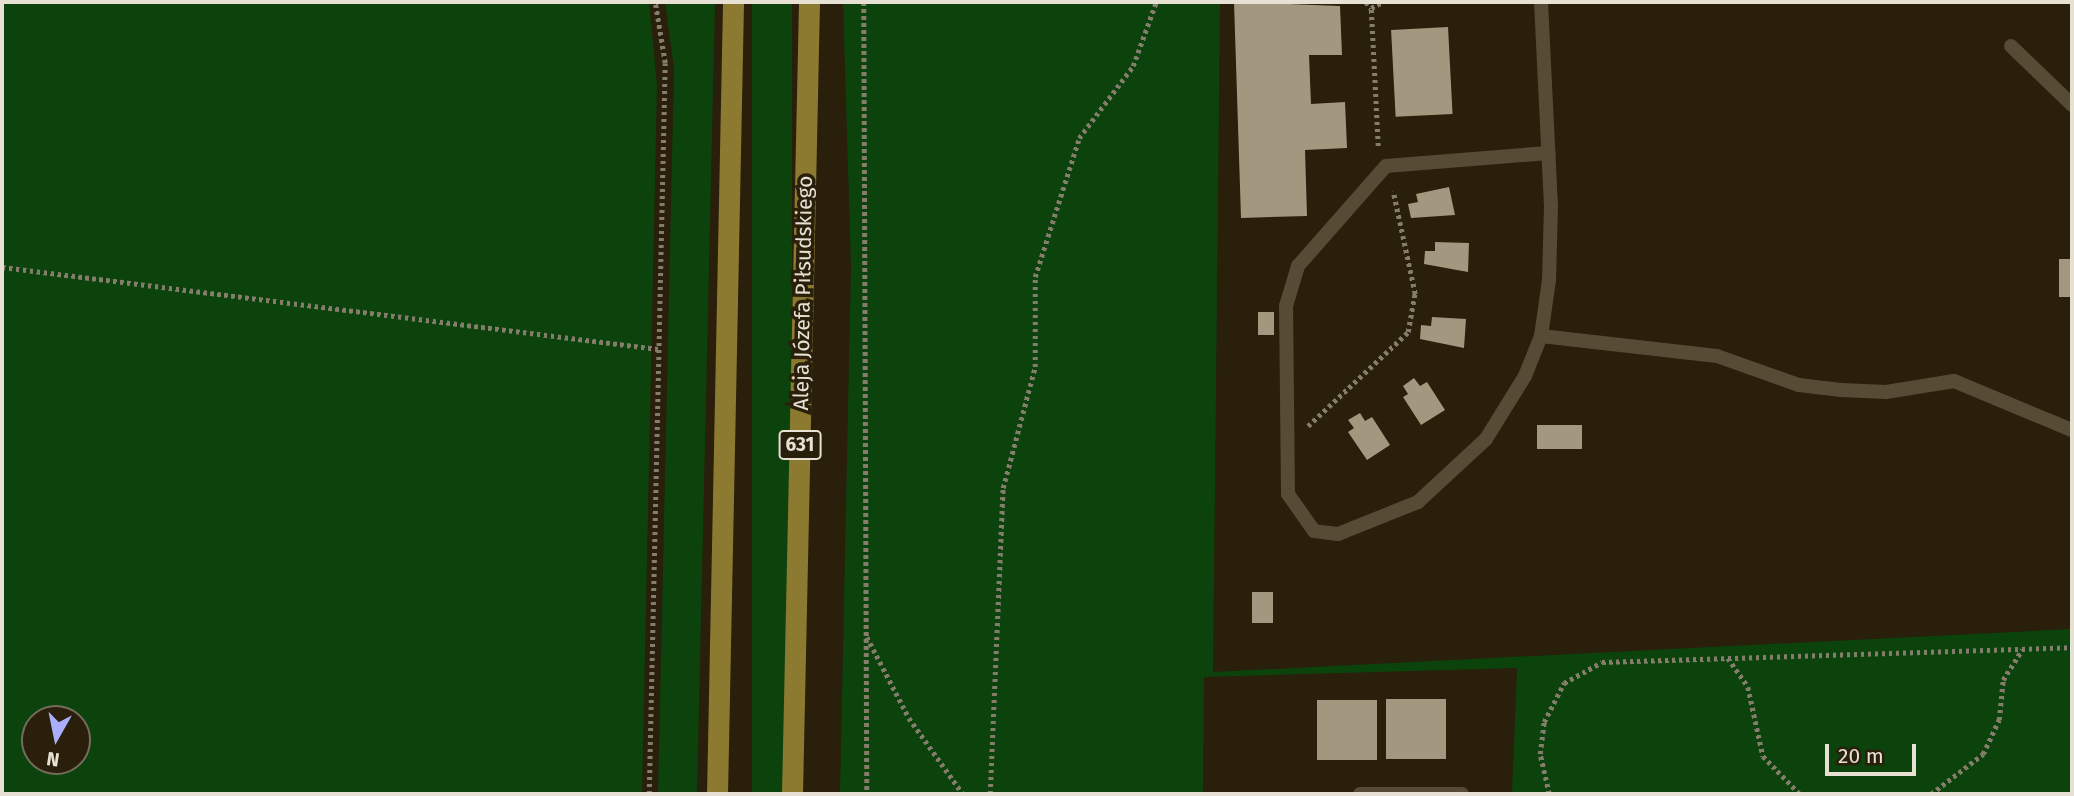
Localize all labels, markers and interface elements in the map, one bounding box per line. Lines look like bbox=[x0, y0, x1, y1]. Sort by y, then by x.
street label: Aleja Józefa Piłsudskiego bbox=[788, 175, 818, 411]
road number: 631 bbox=[777, 430, 823, 460]
north arrow bbox=[21, 705, 91, 775]
scale bar bbox=[1829, 730, 1920, 774]
text: 20 m bbox=[1838, 743, 1884, 769]
text: N bbox=[45, 747, 61, 772]

